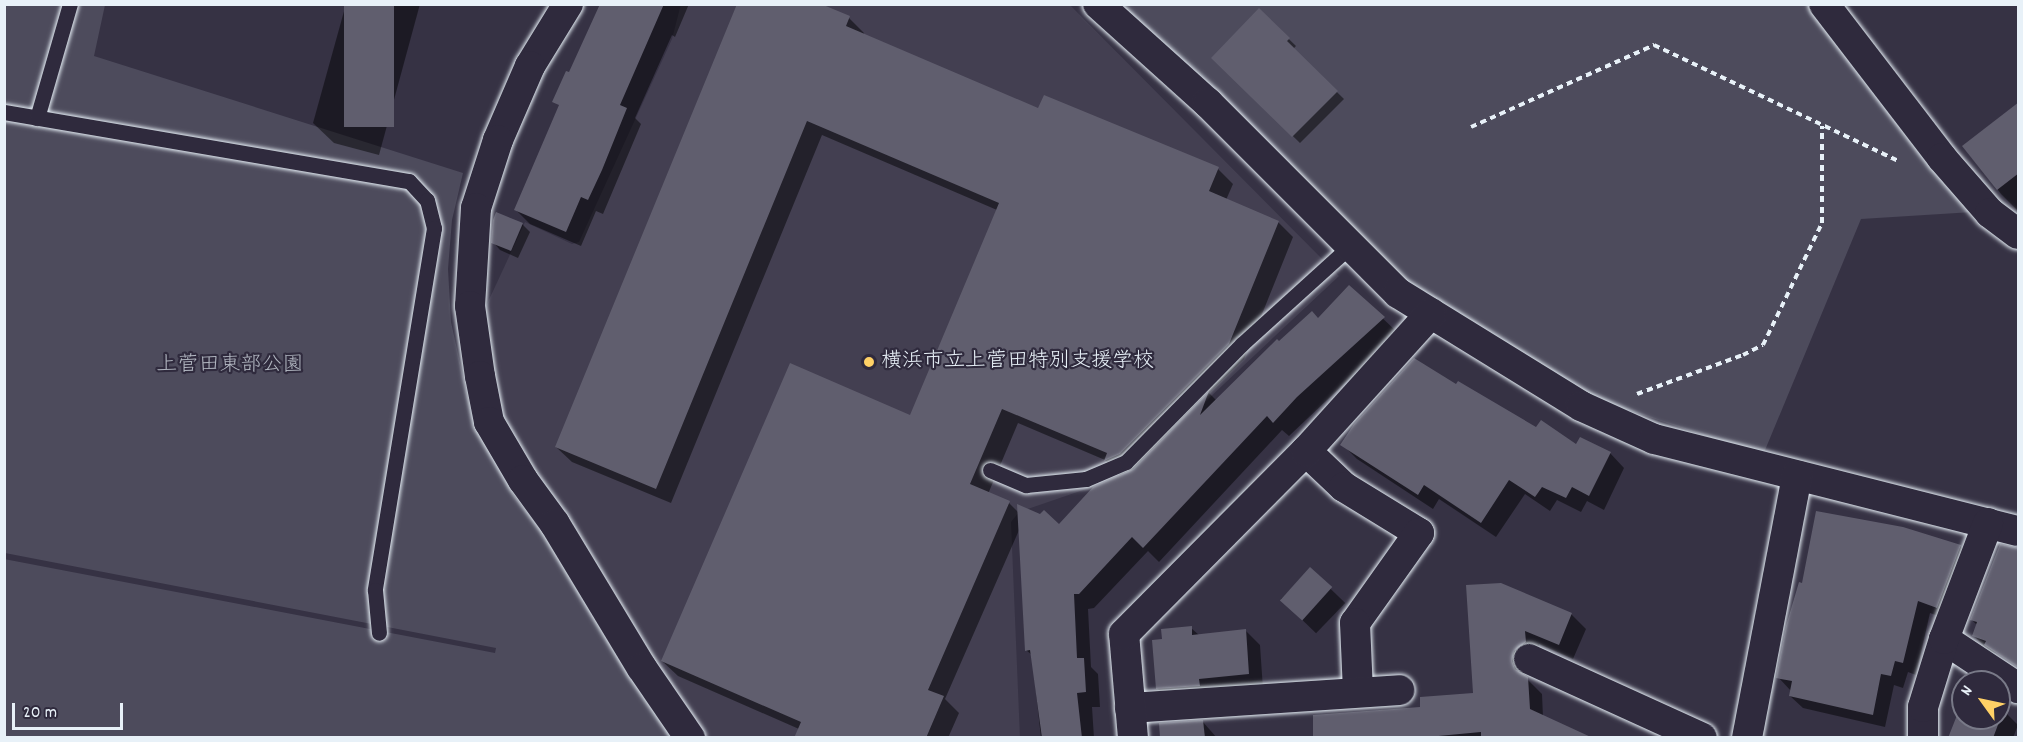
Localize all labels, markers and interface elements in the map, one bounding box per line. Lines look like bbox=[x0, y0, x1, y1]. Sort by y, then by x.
place label: 横浜市立上菅田特別支援学校 bbox=[881, 349, 1154, 375]
park label: 上菅田東部公園 bbox=[157, 353, 303, 379]
marker: 横浜市立上菅田特別支援学校 bbox=[862, 355, 876, 369]
north arrow bbox=[1951, 670, 2011, 730]
text: N bbox=[1955, 681, 1979, 701]
scale bar bbox=[15, 691, 126, 729]
text: 20 m bbox=[23, 701, 57, 726]

